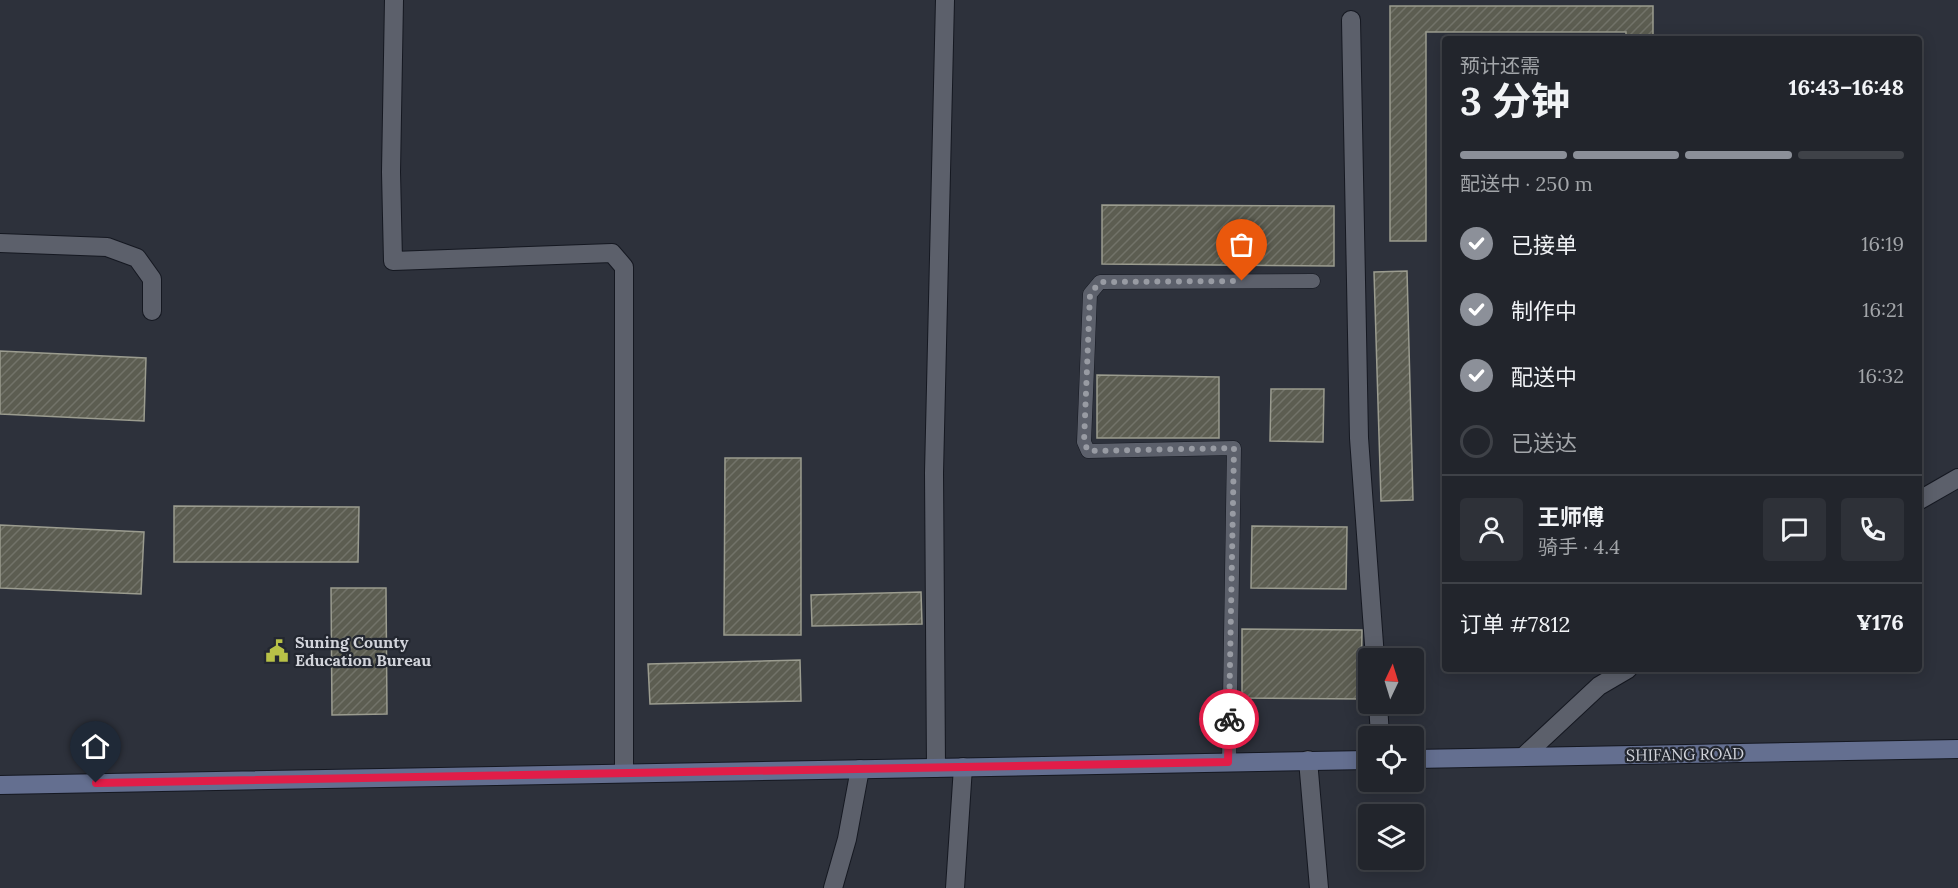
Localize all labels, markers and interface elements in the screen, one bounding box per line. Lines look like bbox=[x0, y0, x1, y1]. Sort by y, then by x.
text: 预计还需 bbox=[1460, 53, 1540, 78]
text: 16:43–16:48 bbox=[1788, 73, 1904, 101]
text: 3 分钟 bbox=[1460, 76, 1570, 126]
text: 配送中 · 250 m bbox=[1460, 171, 1593, 196]
pin bbox=[1216, 219, 1267, 281]
icon: check bbox=[1460, 227, 1493, 260]
icon: bag bbox=[1225, 228, 1258, 261]
text: 已接单 bbox=[1511, 231, 1577, 259]
text: 16:19 bbox=[1861, 231, 1904, 256]
icon: check bbox=[1460, 293, 1493, 326]
text: 制作中 bbox=[1511, 297, 1577, 325]
text: 16:21 bbox=[1862, 297, 1904, 322]
icon: check bbox=[1460, 359, 1493, 392]
text: 配送中 bbox=[1511, 363, 1577, 391]
text: 16:32 bbox=[1858, 363, 1904, 388]
text: 已送达 bbox=[1511, 429, 1577, 457]
button: person bbox=[1460, 498, 1523, 561]
button: chat bbox=[1763, 498, 1826, 561]
button: phone bbox=[1841, 498, 1904, 561]
text: 王师傅 bbox=[1538, 503, 1604, 531]
text: 骑手 · 4.4 bbox=[1538, 534, 1620, 559]
text: ¥176 bbox=[1856, 608, 1904, 636]
text: 订单 #7812 bbox=[1460, 610, 1570, 638]
place label: Suning County Education Bureau bbox=[295, 632, 431, 670]
public building icon: Suning County Education Bureau bbox=[264, 638, 290, 664]
north arrow bbox=[1358, 648, 1424, 714]
map controls bbox=[1358, 648, 1424, 870]
courier bbox=[1199, 689, 1259, 749]
icon: bike bbox=[1213, 703, 1246, 736]
pin bbox=[70, 721, 121, 783]
button: locate bbox=[1358, 726, 1424, 792]
icon: home bbox=[79, 730, 112, 763]
street label: SHIFANG ROAD bbox=[1626, 743, 1744, 765]
button: layers bbox=[1358, 804, 1424, 870]

